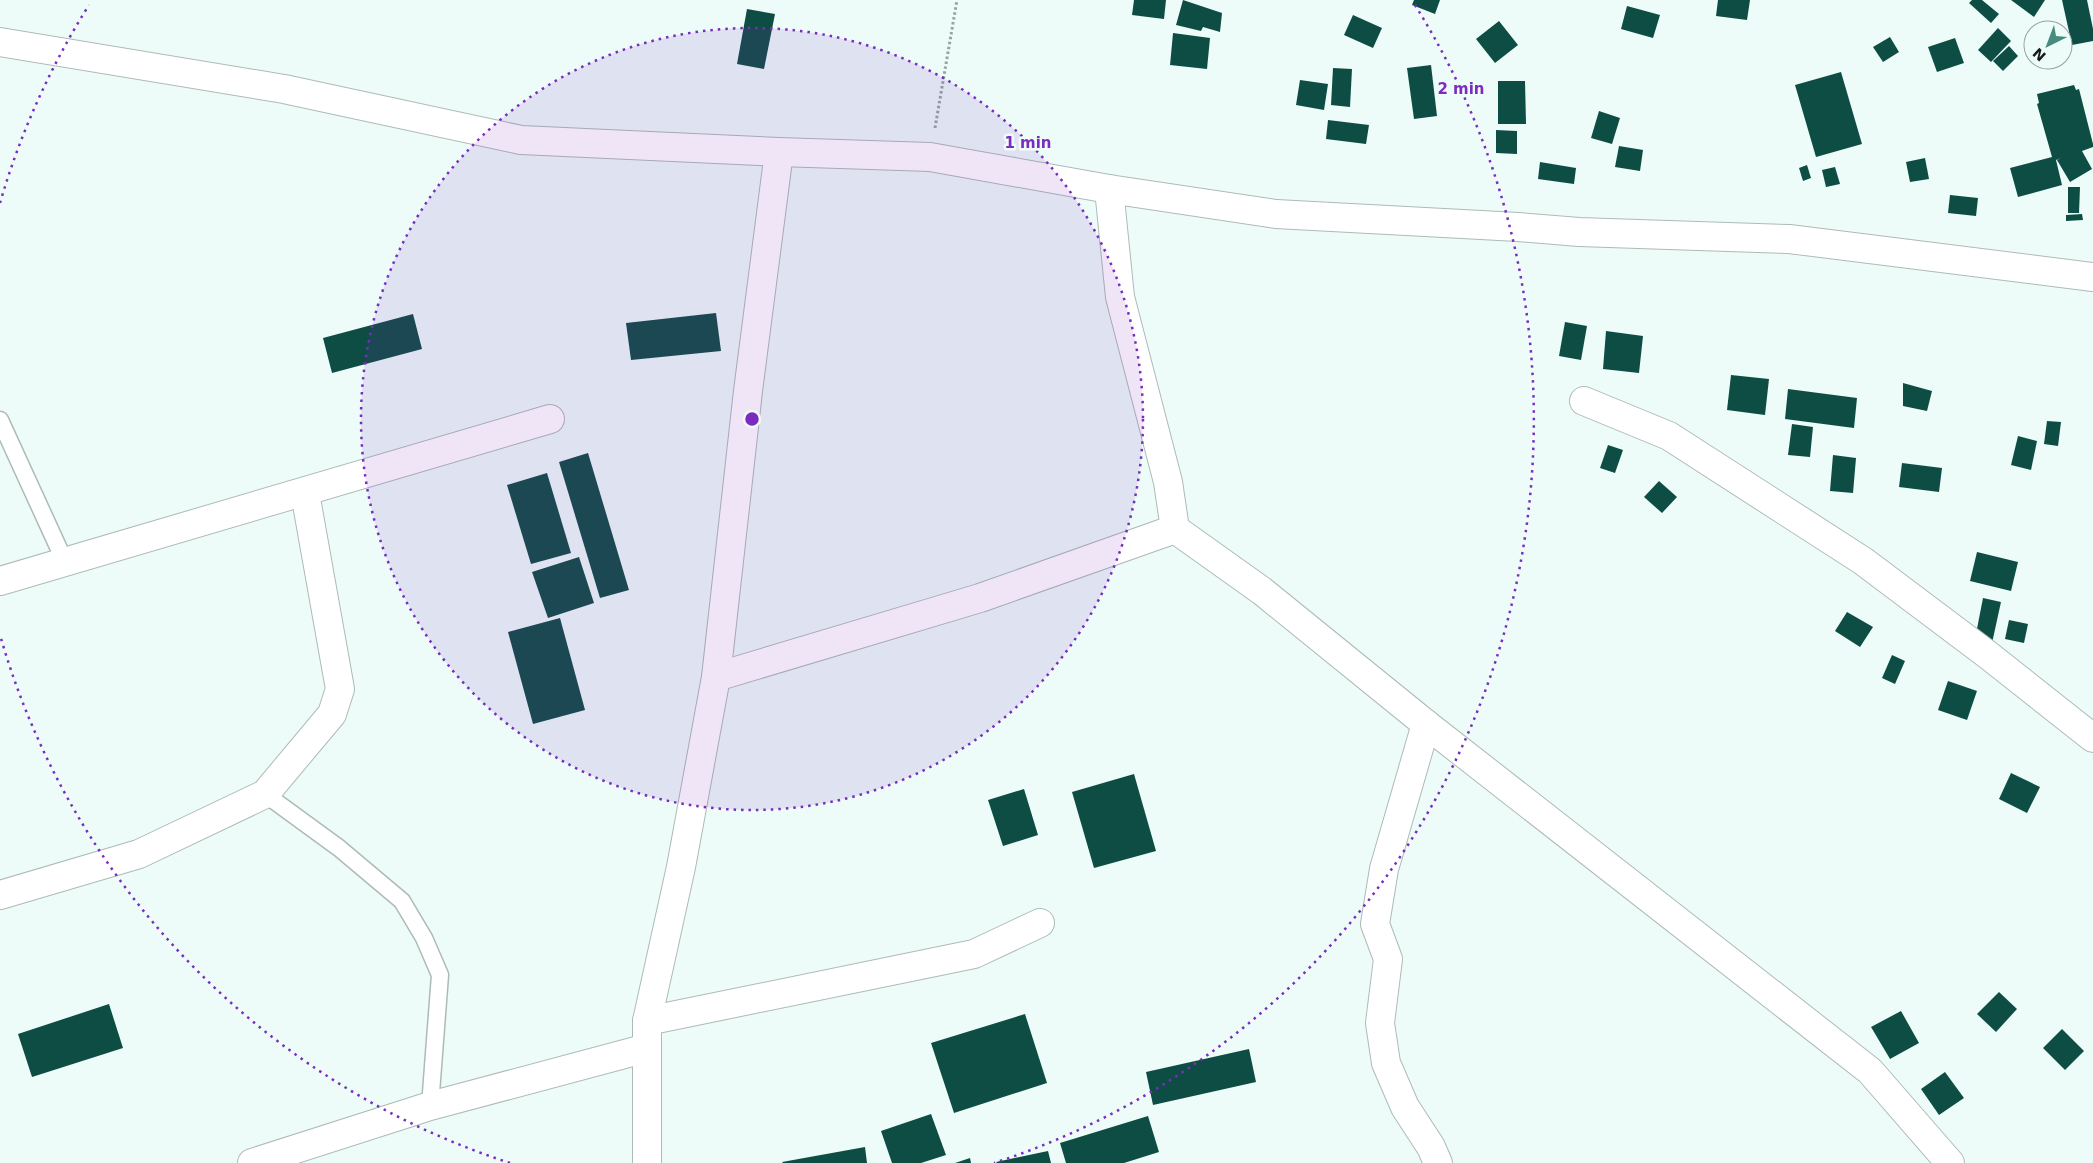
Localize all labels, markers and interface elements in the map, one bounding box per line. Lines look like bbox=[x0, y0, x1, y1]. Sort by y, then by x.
north arrow bbox=[2023, 20, 2073, 70]
text: N bbox=[2030, 45, 2049, 65]
text: 2 min bbox=[1437, 80, 1485, 98]
text: 1 min bbox=[1004, 134, 1052, 152]
centre of rings bbox=[743, 410, 761, 428]

